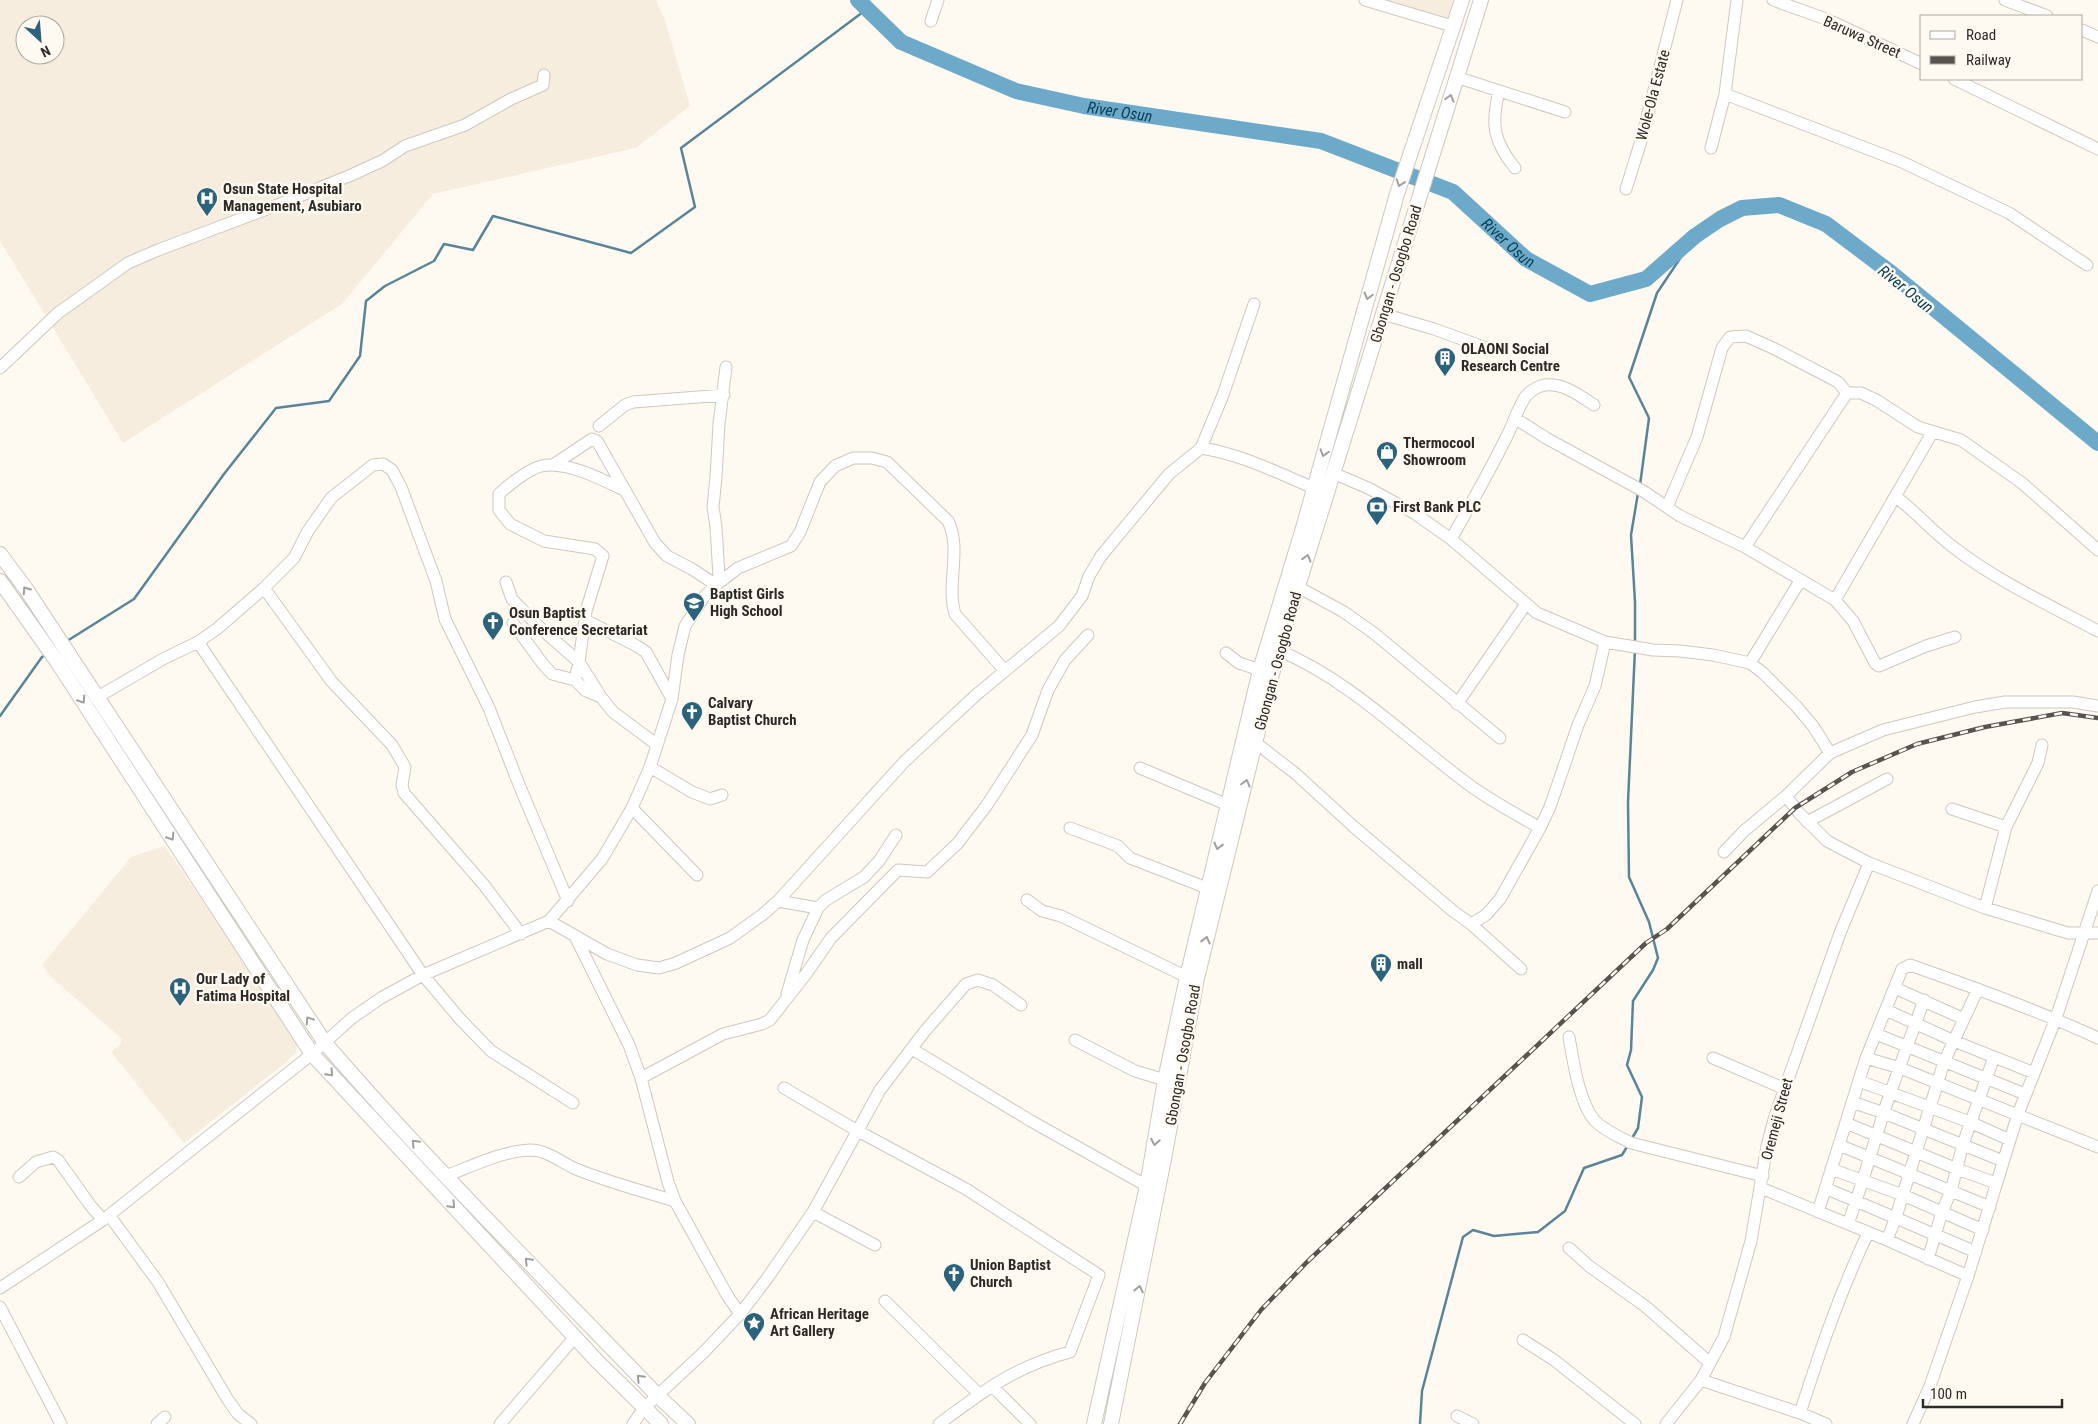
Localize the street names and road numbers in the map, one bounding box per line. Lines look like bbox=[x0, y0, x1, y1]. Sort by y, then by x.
street label: Baruwa Street bbox=[1821, 12, 1903, 62]
street label: Wole-Ola Estate bbox=[1632, 48, 1674, 142]
street label: Gbongan - Osogbo Road bbox=[1367, 203, 1425, 345]
street label: Gbongan - Osogbo Road bbox=[1251, 590, 1305, 732]
street label: Gbongan - Osogbo Road bbox=[1162, 983, 1204, 1127]
street label: Oremeji Street bbox=[1757, 1076, 1797, 1162]

